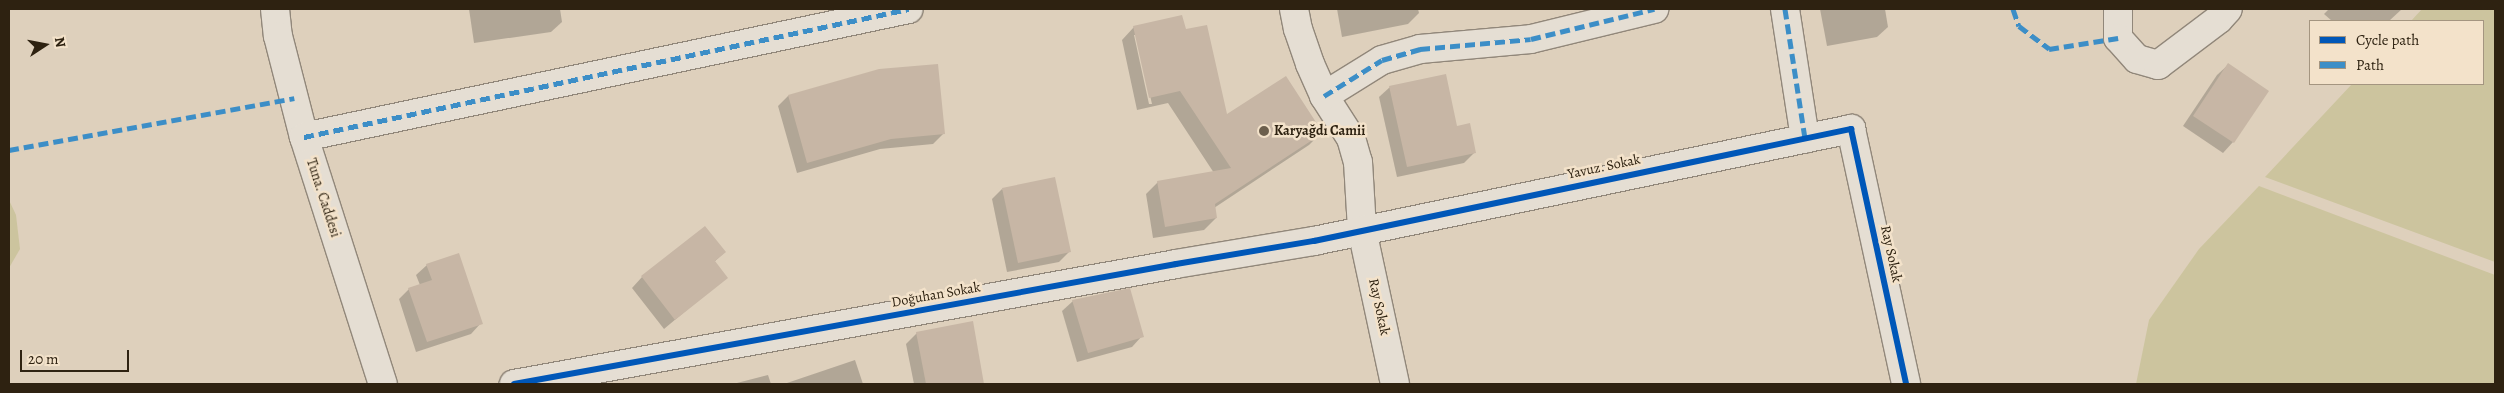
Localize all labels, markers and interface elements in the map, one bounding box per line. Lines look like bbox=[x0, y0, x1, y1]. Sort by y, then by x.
north arrow bbox=[20, 20, 70, 70]
legend bbox=[2309, 20, 2484, 85]
text: Cycle path bbox=[2356, 30, 2419, 50]
text: N bbox=[50, 35, 71, 49]
text: Path bbox=[2356, 55, 2384, 75]
place label: Karyağdı Camii bbox=[1274, 123, 1365, 139]
marker: Karyağdı Camii bbox=[1258, 125, 1270, 137]
street label: Yavuz. Sokak bbox=[1566, 151, 1642, 183]
street label: Tuna. Caddesi bbox=[302, 156, 344, 240]
street label: Ray Sokak bbox=[1877, 224, 1905, 284]
street label: Ray Sokak bbox=[1365, 277, 1393, 337]
street label: Doğuhan Sokak bbox=[890, 279, 982, 311]
scale bar bbox=[22, 340, 131, 372]
text: 20 m bbox=[28, 349, 59, 369]

